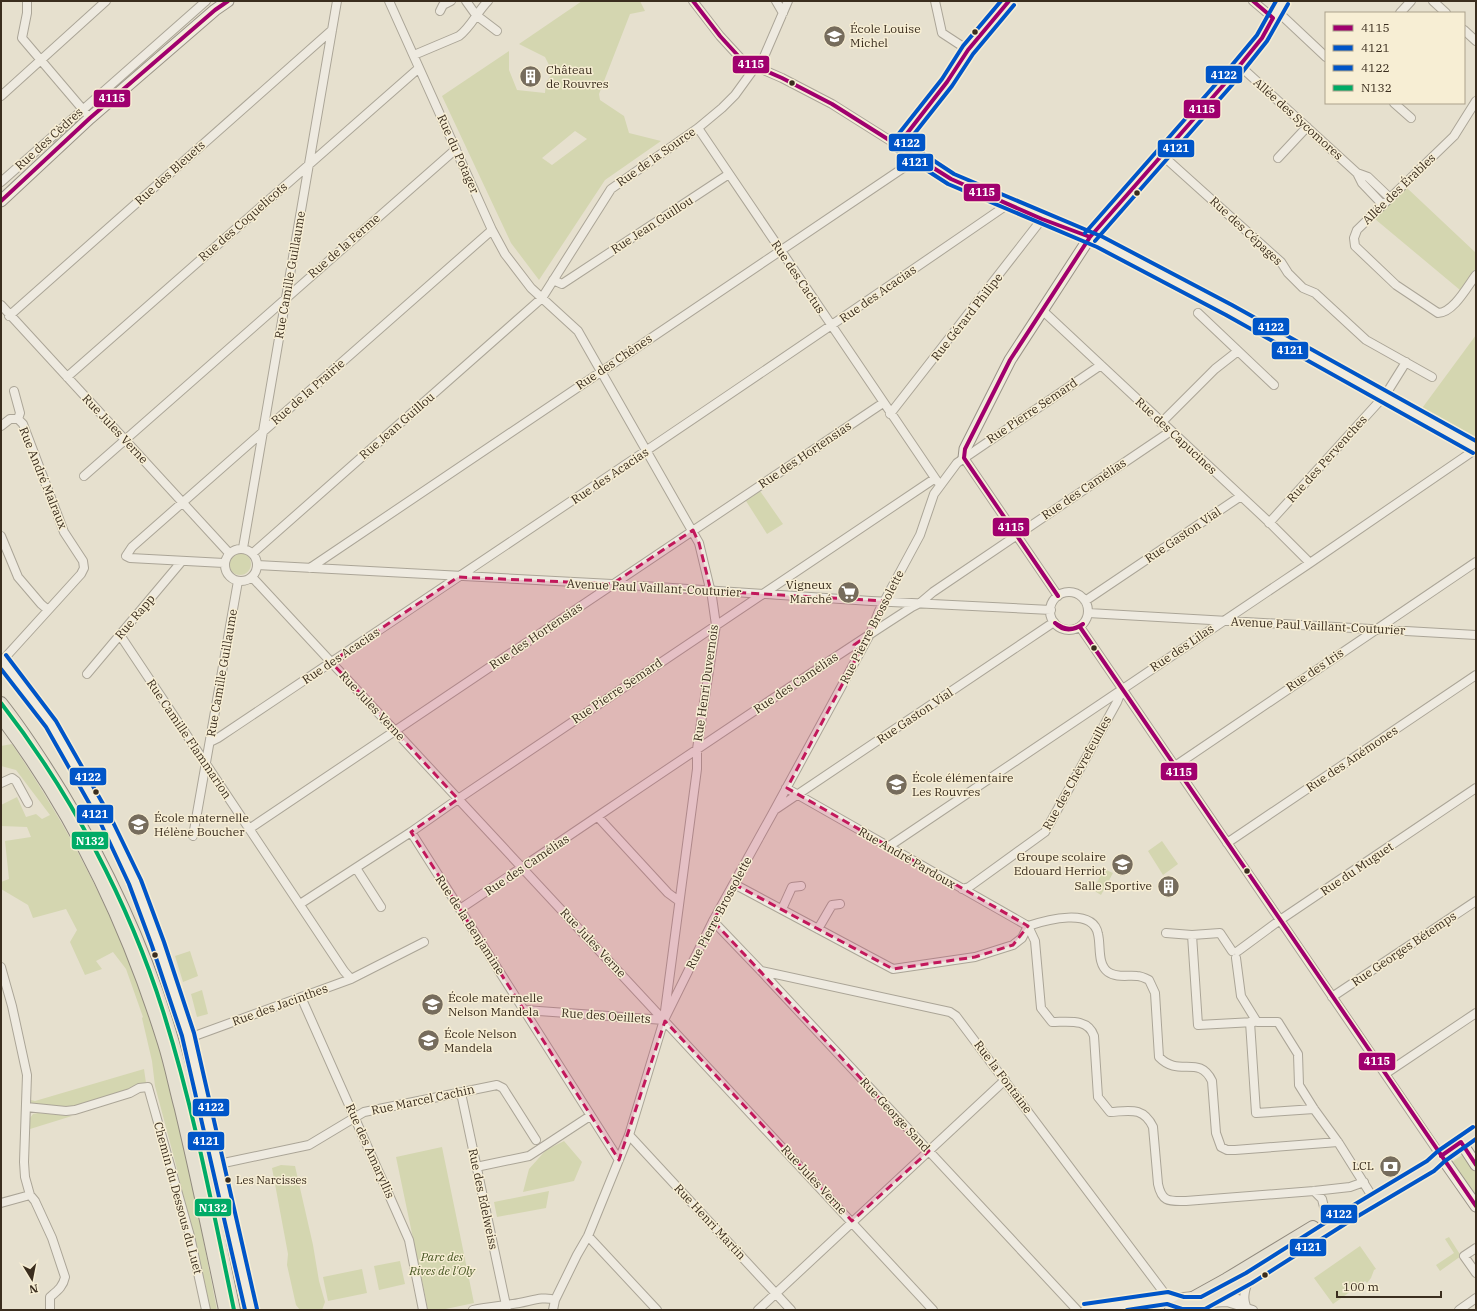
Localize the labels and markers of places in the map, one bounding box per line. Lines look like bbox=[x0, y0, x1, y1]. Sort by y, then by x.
place label: École Louise Michel bbox=[850, 21, 921, 50]
school or university icon: École Louise Michel bbox=[821, 23, 847, 49]
unlabelled marker bbox=[970, 27, 980, 37]
place label: Château de Rouvres bbox=[546, 62, 609, 91]
building icon: Château de Rouvres bbox=[517, 64, 543, 90]
unlabelled marker bbox=[787, 78, 797, 88]
unlabelled marker bbox=[1132, 188, 1142, 198]
place label: Vigneux Marché bbox=[786, 577, 832, 606]
supermarket icon: Vigneux Marché bbox=[835, 579, 861, 605]
unlabelled marker bbox=[1089, 643, 1099, 653]
place label: École élémentaire Les Rouvres bbox=[912, 770, 1014, 799]
school or university icon: École élémentaire Les Rouvres bbox=[883, 772, 909, 798]
unlabelled marker bbox=[91, 787, 101, 797]
place label: École maternelle Hélène Boucher bbox=[154, 810, 249, 839]
school or university icon: École maternelle Hélène Boucher bbox=[126, 812, 152, 838]
place label: Groupe scolaire Edouard Herriot bbox=[1014, 849, 1106, 878]
school or university icon: Groupe scolaire Edouard Herriot bbox=[1109, 851, 1135, 877]
unlabelled marker bbox=[1242, 866, 1252, 876]
building icon: Salle Sportive bbox=[1155, 873, 1181, 899]
place label: Salle Sportive bbox=[1075, 878, 1152, 893]
unlabelled marker bbox=[150, 950, 160, 960]
place label: École maternelle Nelson Mandela bbox=[448, 990, 543, 1019]
school or university icon: École maternelle Nelson Mandela bbox=[420, 992, 446, 1018]
place label: École Nelson Mandela bbox=[444, 1026, 517, 1055]
school or university icon: École Nelson Mandela bbox=[415, 1028, 441, 1054]
bank icon: LCL bbox=[1377, 1153, 1403, 1179]
place label: LCL bbox=[1352, 1158, 1374, 1173]
place label: Les Narcisses bbox=[236, 1173, 307, 1187]
marker: Les Narcisses bbox=[223, 1175, 233, 1185]
unlabelled marker bbox=[1260, 1270, 1270, 1280]

